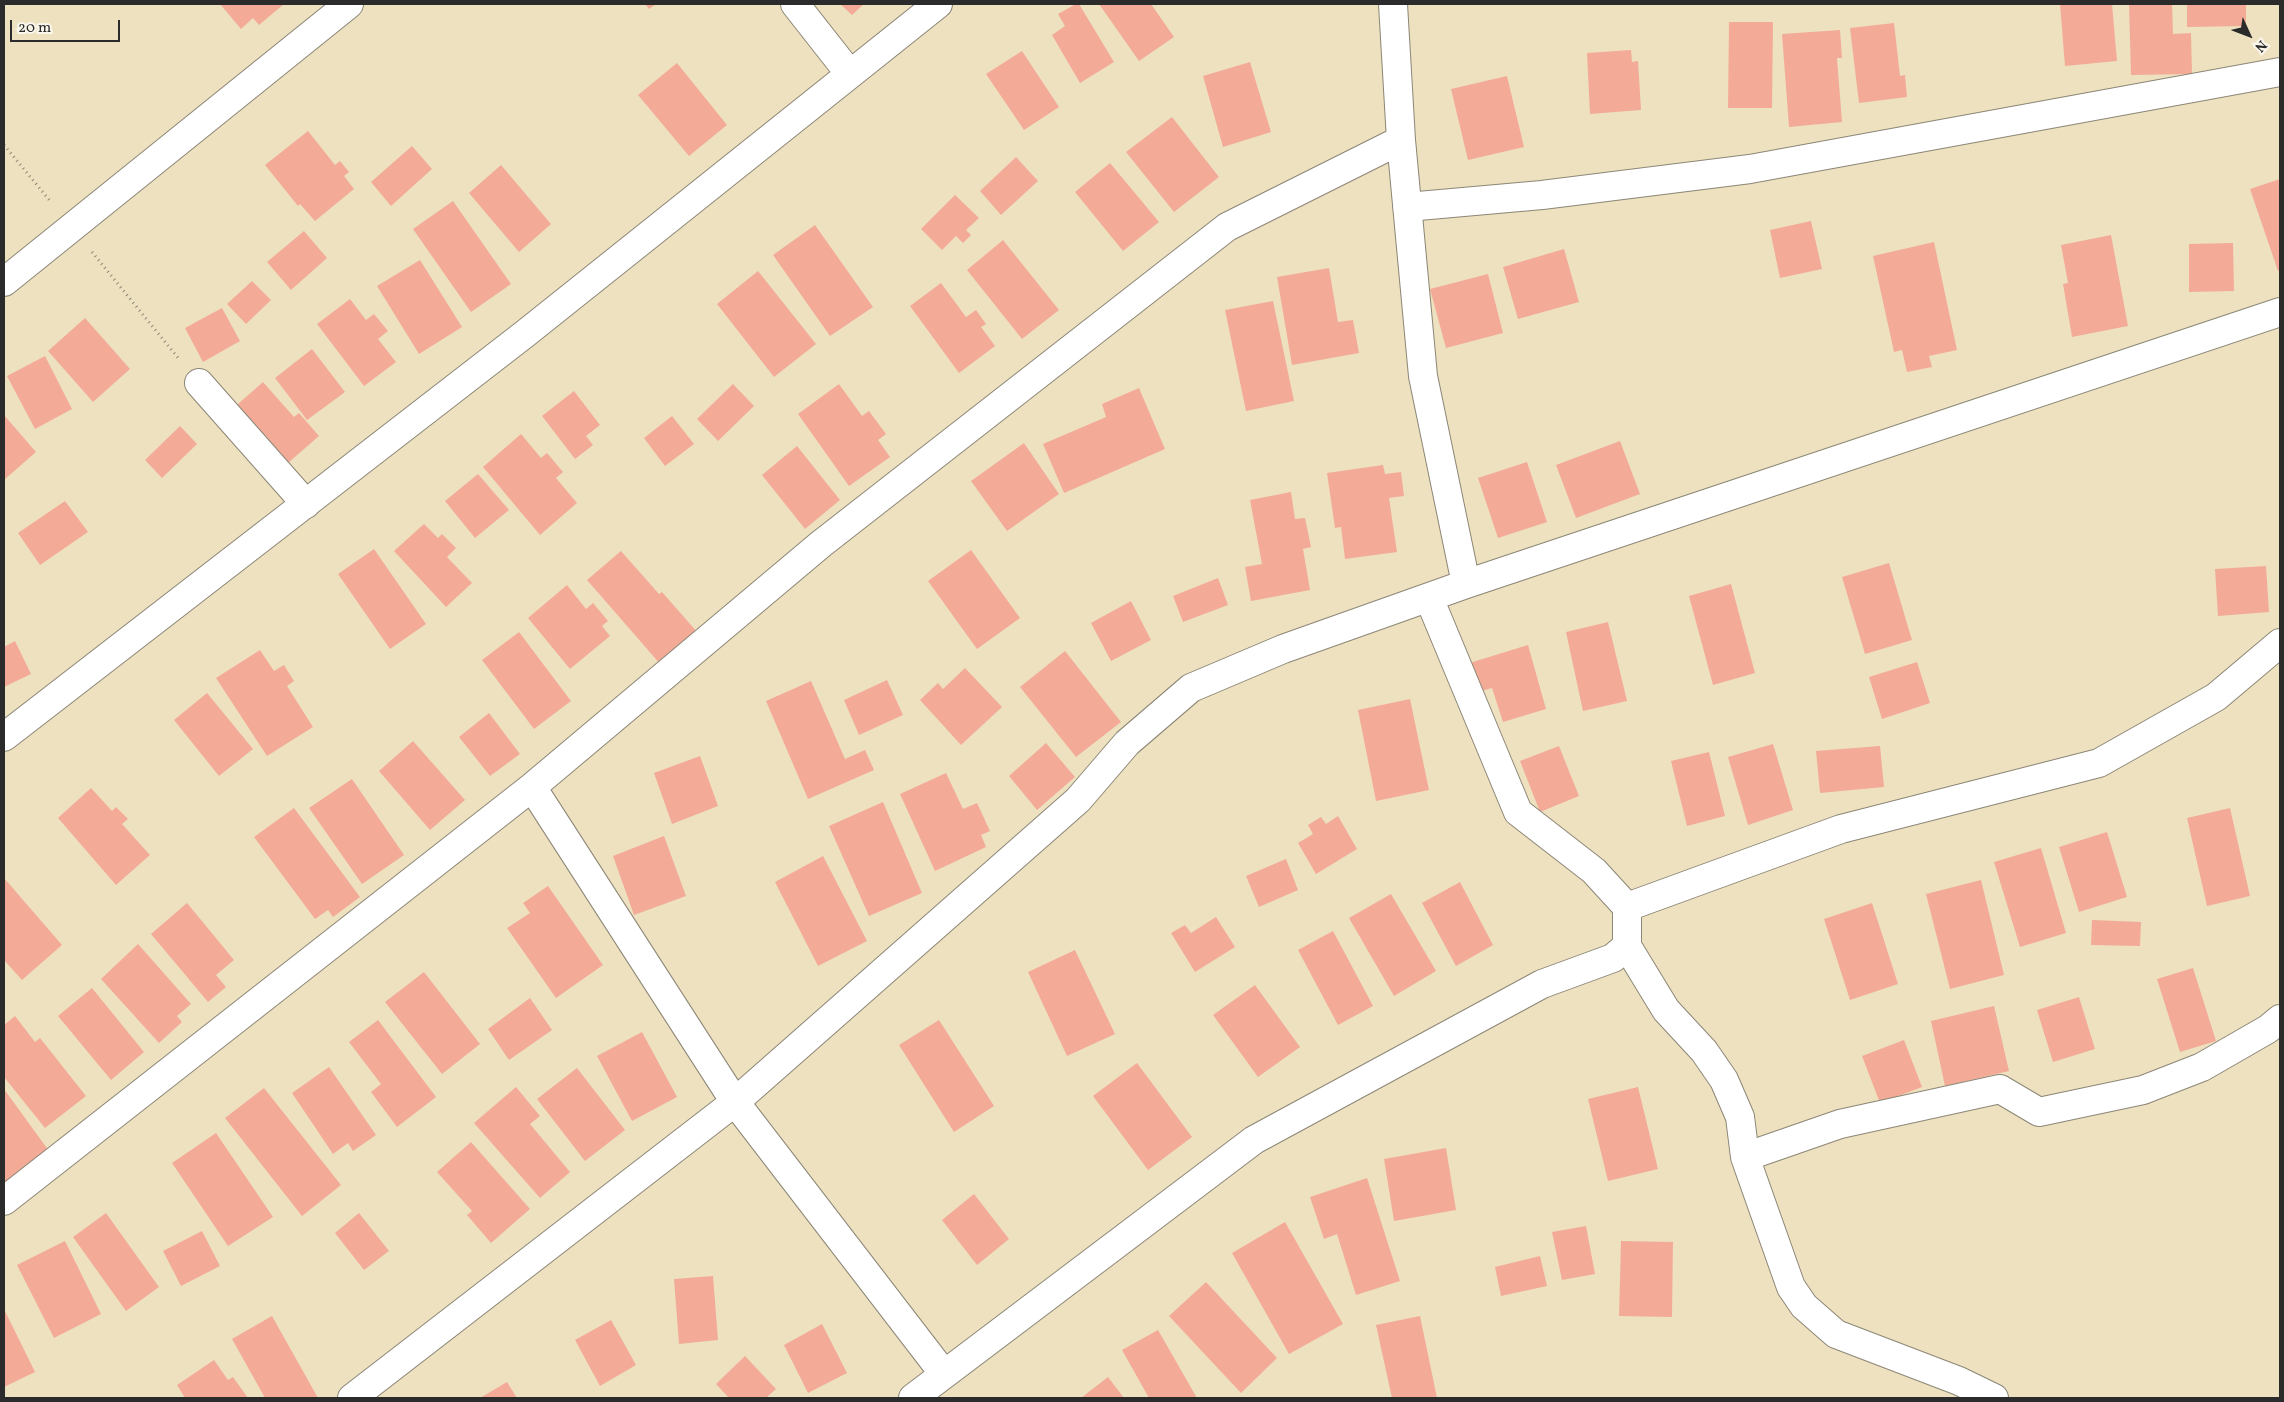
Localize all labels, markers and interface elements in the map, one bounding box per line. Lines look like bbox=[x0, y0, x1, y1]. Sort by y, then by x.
scale bar bbox=[12, 10, 122, 42]
north arrow bbox=[2224, 10, 2274, 60]
text: 20 m bbox=[18, 18, 51, 39]
text: N bbox=[2250, 35, 2271, 56]

